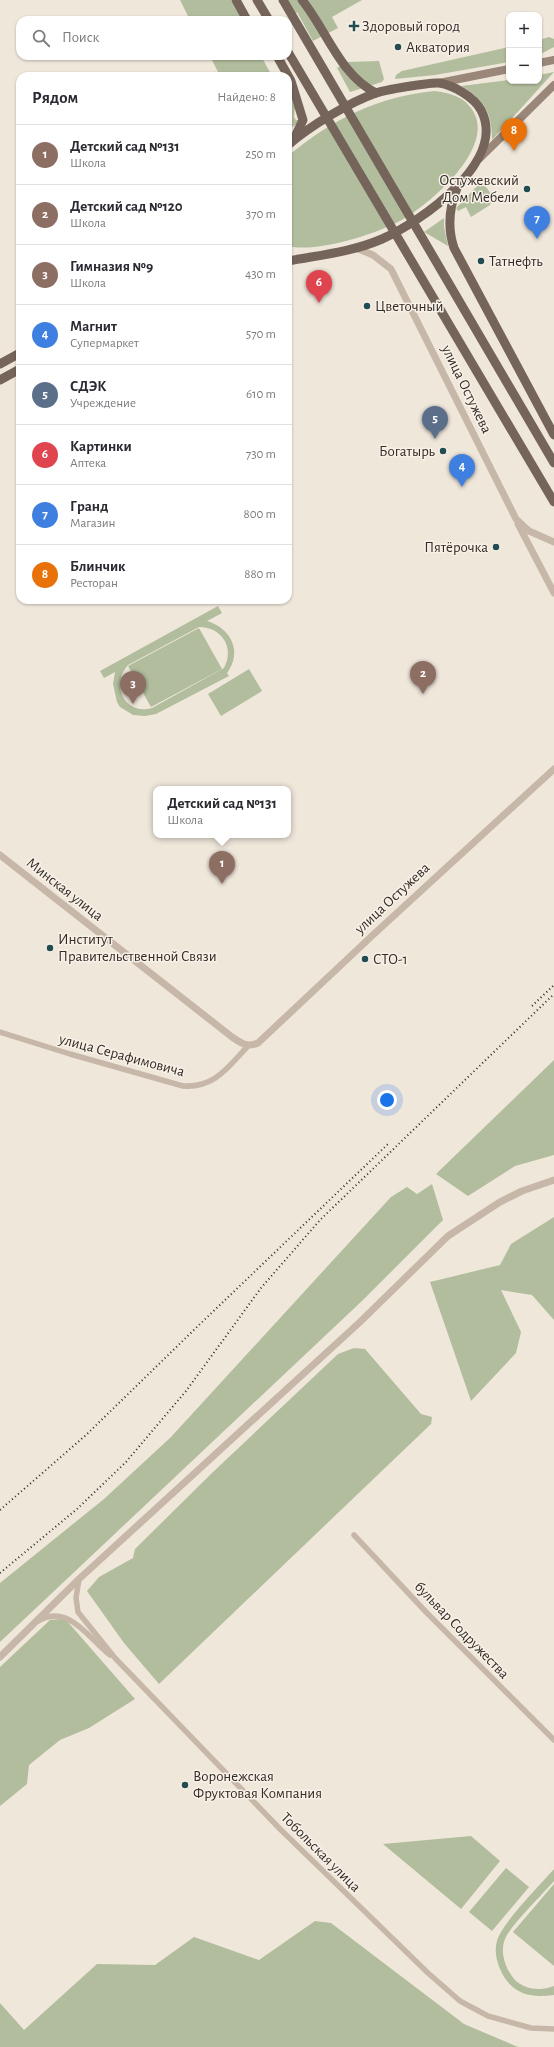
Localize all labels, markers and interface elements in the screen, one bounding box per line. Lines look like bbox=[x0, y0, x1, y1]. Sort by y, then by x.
map controls bbox=[506, 12, 542, 84]
button: + bbox=[506, 12, 542, 48]
search box bbox=[16, 16, 292, 60]
place label: Здоровый город bbox=[362, 19, 460, 34]
marker: Здоровый город bbox=[349, 21, 359, 31]
icon: search bbox=[30, 27, 52, 49]
text: Поиск bbox=[62, 30, 100, 45]
place label: Акватория bbox=[406, 40, 470, 55]
marker: Акватория bbox=[393, 42, 403, 52]
button: − bbox=[506, 48, 542, 84]
text: Рядом bbox=[32, 89, 78, 106]
text: Найдено: 8 bbox=[217, 91, 276, 104]
pin: 8 bbox=[501, 118, 527, 151]
text: Детский сад №131 bbox=[70, 139, 180, 154]
text: 1 bbox=[43, 148, 47, 161]
text: 250 m bbox=[245, 148, 276, 161]
text: Школа bbox=[70, 157, 106, 170]
place label: Остужевский Дом Мебели bbox=[439, 173, 519, 205]
marker: Остужевский Дом Мебели bbox=[522, 184, 532, 194]
text: Детский сад №120 bbox=[70, 199, 183, 214]
pin: 7 bbox=[524, 206, 550, 239]
text: 2 bbox=[42, 208, 48, 221]
text: 370 m bbox=[246, 208, 276, 221]
text: Школа bbox=[70, 217, 106, 230]
place label: Татнефть bbox=[489, 254, 543, 269]
marker: Татнефть bbox=[476, 256, 486, 266]
text: Гимназия №9 bbox=[70, 259, 153, 274]
text: 3 bbox=[42, 268, 48, 281]
text: 430 m bbox=[245, 268, 276, 281]
pin: 6 bbox=[306, 270, 332, 303]
text: Школа bbox=[70, 277, 106, 290]
place label: Цветочный bbox=[375, 299, 443, 314]
marker: Цветочный bbox=[362, 301, 372, 311]
text: Магнит bbox=[70, 319, 117, 334]
text: 4 bbox=[42, 328, 48, 341]
text: 570 m bbox=[246, 328, 276, 341]
text: Супермаркет bbox=[70, 337, 139, 350]
street label: улица Остужева bbox=[438, 342, 494, 436]
text: СДЭК bbox=[70, 379, 106, 394]
text: 5 bbox=[42, 388, 48, 401]
text: 610 m bbox=[246, 388, 276, 401]
text: Учреждение bbox=[70, 397, 136, 410]
pin: 5 bbox=[422, 406, 448, 439]
text: Картинки bbox=[70, 439, 132, 454]
place label: Богатырь bbox=[379, 444, 436, 459]
marker: Богатырь bbox=[438, 446, 448, 456]
text: 6 bbox=[42, 448, 48, 461]
text: 730 m bbox=[246, 448, 276, 461]
pin: 4 bbox=[449, 454, 475, 487]
text: Аптека bbox=[70, 457, 106, 470]
text: Гранд bbox=[70, 499, 108, 514]
text: 7 bbox=[42, 508, 48, 521]
text: 800 m bbox=[244, 508, 276, 521]
text: Магазин bbox=[70, 517, 116, 530]
place label: Пятёрочка bbox=[424, 540, 488, 555]
marker: Пятёрочка bbox=[491, 542, 501, 552]
text: Блинчик bbox=[70, 559, 126, 574]
text: 8 bbox=[42, 568, 48, 581]
text: 880 m bbox=[244, 568, 276, 581]
text: Ресторан bbox=[70, 577, 118, 590]
pin: 2 bbox=[410, 661, 436, 694]
pin: 3 bbox=[120, 671, 146, 704]
popup bbox=[153, 786, 291, 838]
text: Детский сад №131 bbox=[167, 796, 277, 811]
text: Школа bbox=[167, 814, 203, 827]
pin: 1 bbox=[209, 851, 235, 884]
street label: Минская улица bbox=[24, 855, 106, 924]
street label: улица Остужева bbox=[351, 860, 433, 937]
place label: Институт Правительственной Связи bbox=[58, 932, 217, 964]
marker: Институт Правительственной Связи bbox=[45, 943, 55, 953]
place label: СТО-1 bbox=[373, 952, 408, 967]
marker: СТО-1 bbox=[360, 954, 370, 964]
street label: улица Серафимовича bbox=[57, 1031, 186, 1079]
your location bbox=[377, 1090, 397, 1110]
street label: бульвар Содружества bbox=[412, 1579, 512, 1682]
place label: Воронежская Фруктовая Компания bbox=[193, 1769, 322, 1801]
marker: Воронежская Фруктовая Компания bbox=[180, 1780, 190, 1790]
street label: Тобольская улица bbox=[278, 1810, 363, 1895]

